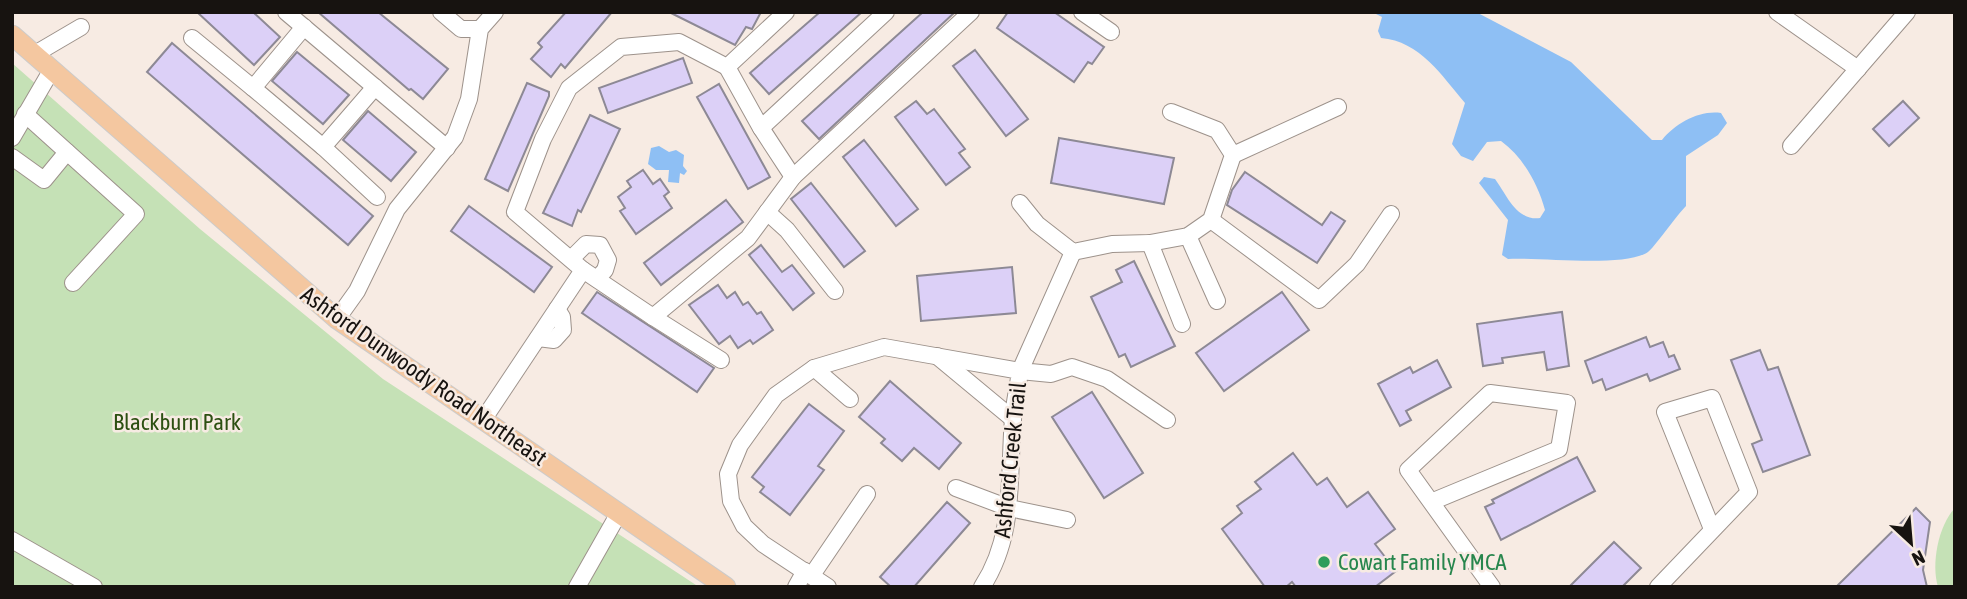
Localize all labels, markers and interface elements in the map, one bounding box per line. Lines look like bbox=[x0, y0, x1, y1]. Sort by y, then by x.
street label: Ashford Dunwoody Road Northeast bbox=[296, 281, 552, 471]
street label: Ashford Creek Trail bbox=[989, 381, 1031, 539]
park label: Blackburn Park bbox=[113, 409, 241, 435]
north arrow bbox=[1876, 508, 1946, 578]
text: N bbox=[1909, 546, 1928, 571]
place label: Cowart Family YMCA bbox=[1338, 549, 1507, 575]
marker: Cowart Family YMCA bbox=[1316, 554, 1332, 570]

